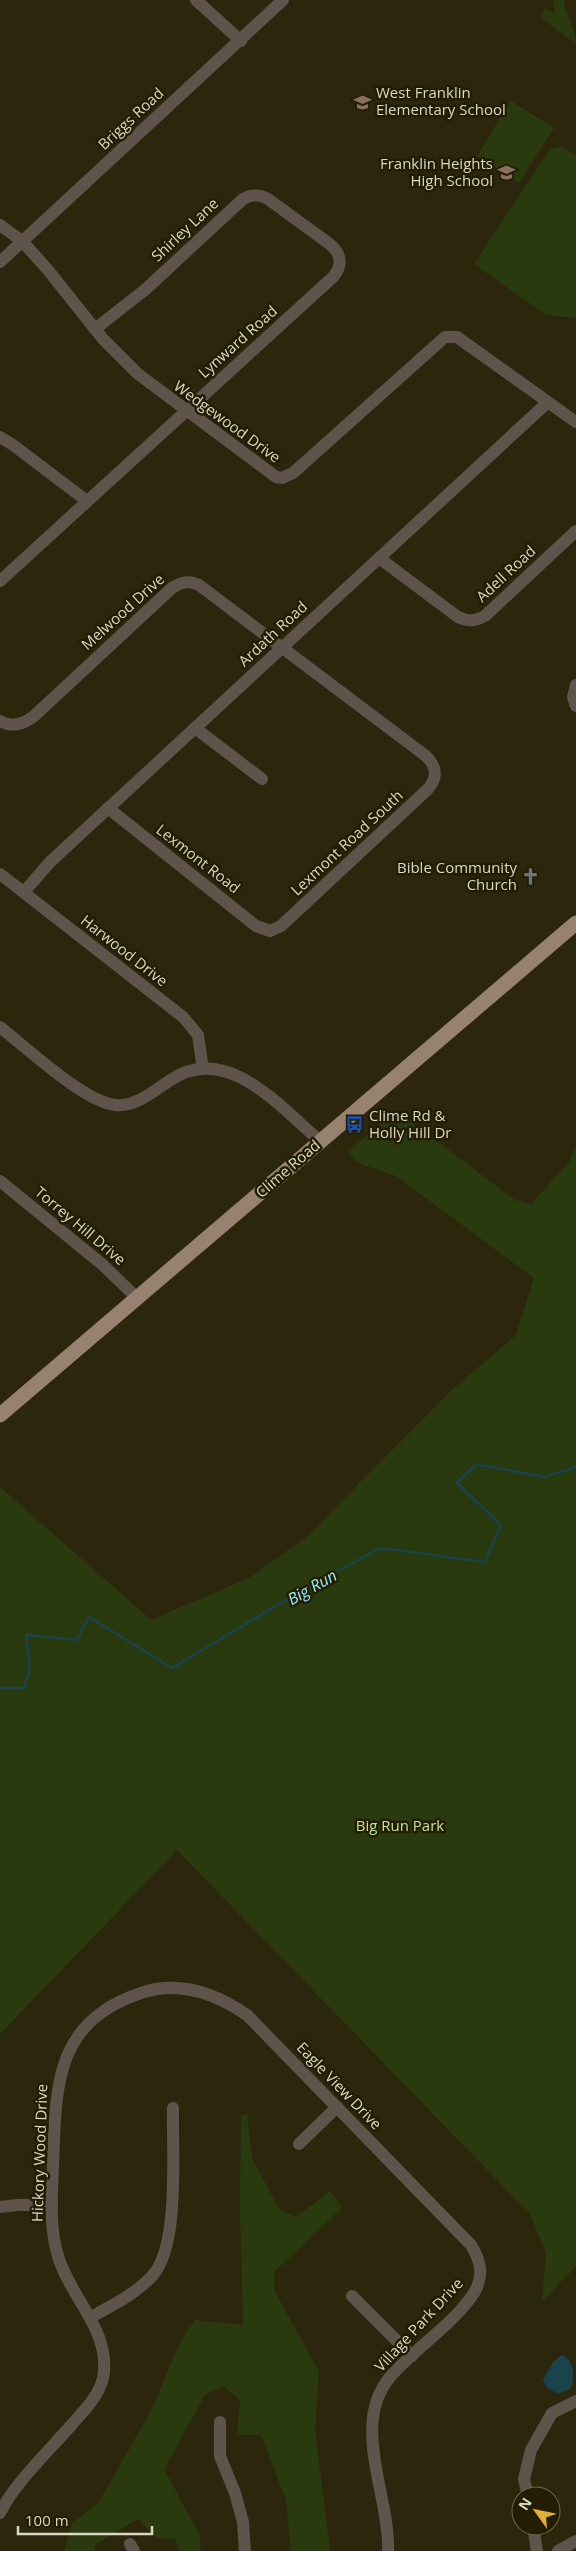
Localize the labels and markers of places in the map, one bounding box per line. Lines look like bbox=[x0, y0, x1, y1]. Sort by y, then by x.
place label: West Franklin Elementary School bbox=[376, 82, 506, 119]
school or university icon: West Franklin Elementary School bbox=[352, 92, 372, 112]
place label: Franklin Heights High School bbox=[380, 153, 493, 190]
school or university icon: Franklin Heights High School bbox=[497, 163, 517, 183]
place label: Bible Community Church bbox=[397, 857, 517, 894]
church icon: Bible Community Church bbox=[521, 867, 541, 887]
place label: Clime Rd & Holly Hill Dr bbox=[369, 1105, 451, 1142]
bus stop icon: Clime Rd & Holly Hill Dr bbox=[345, 1115, 365, 1135]

